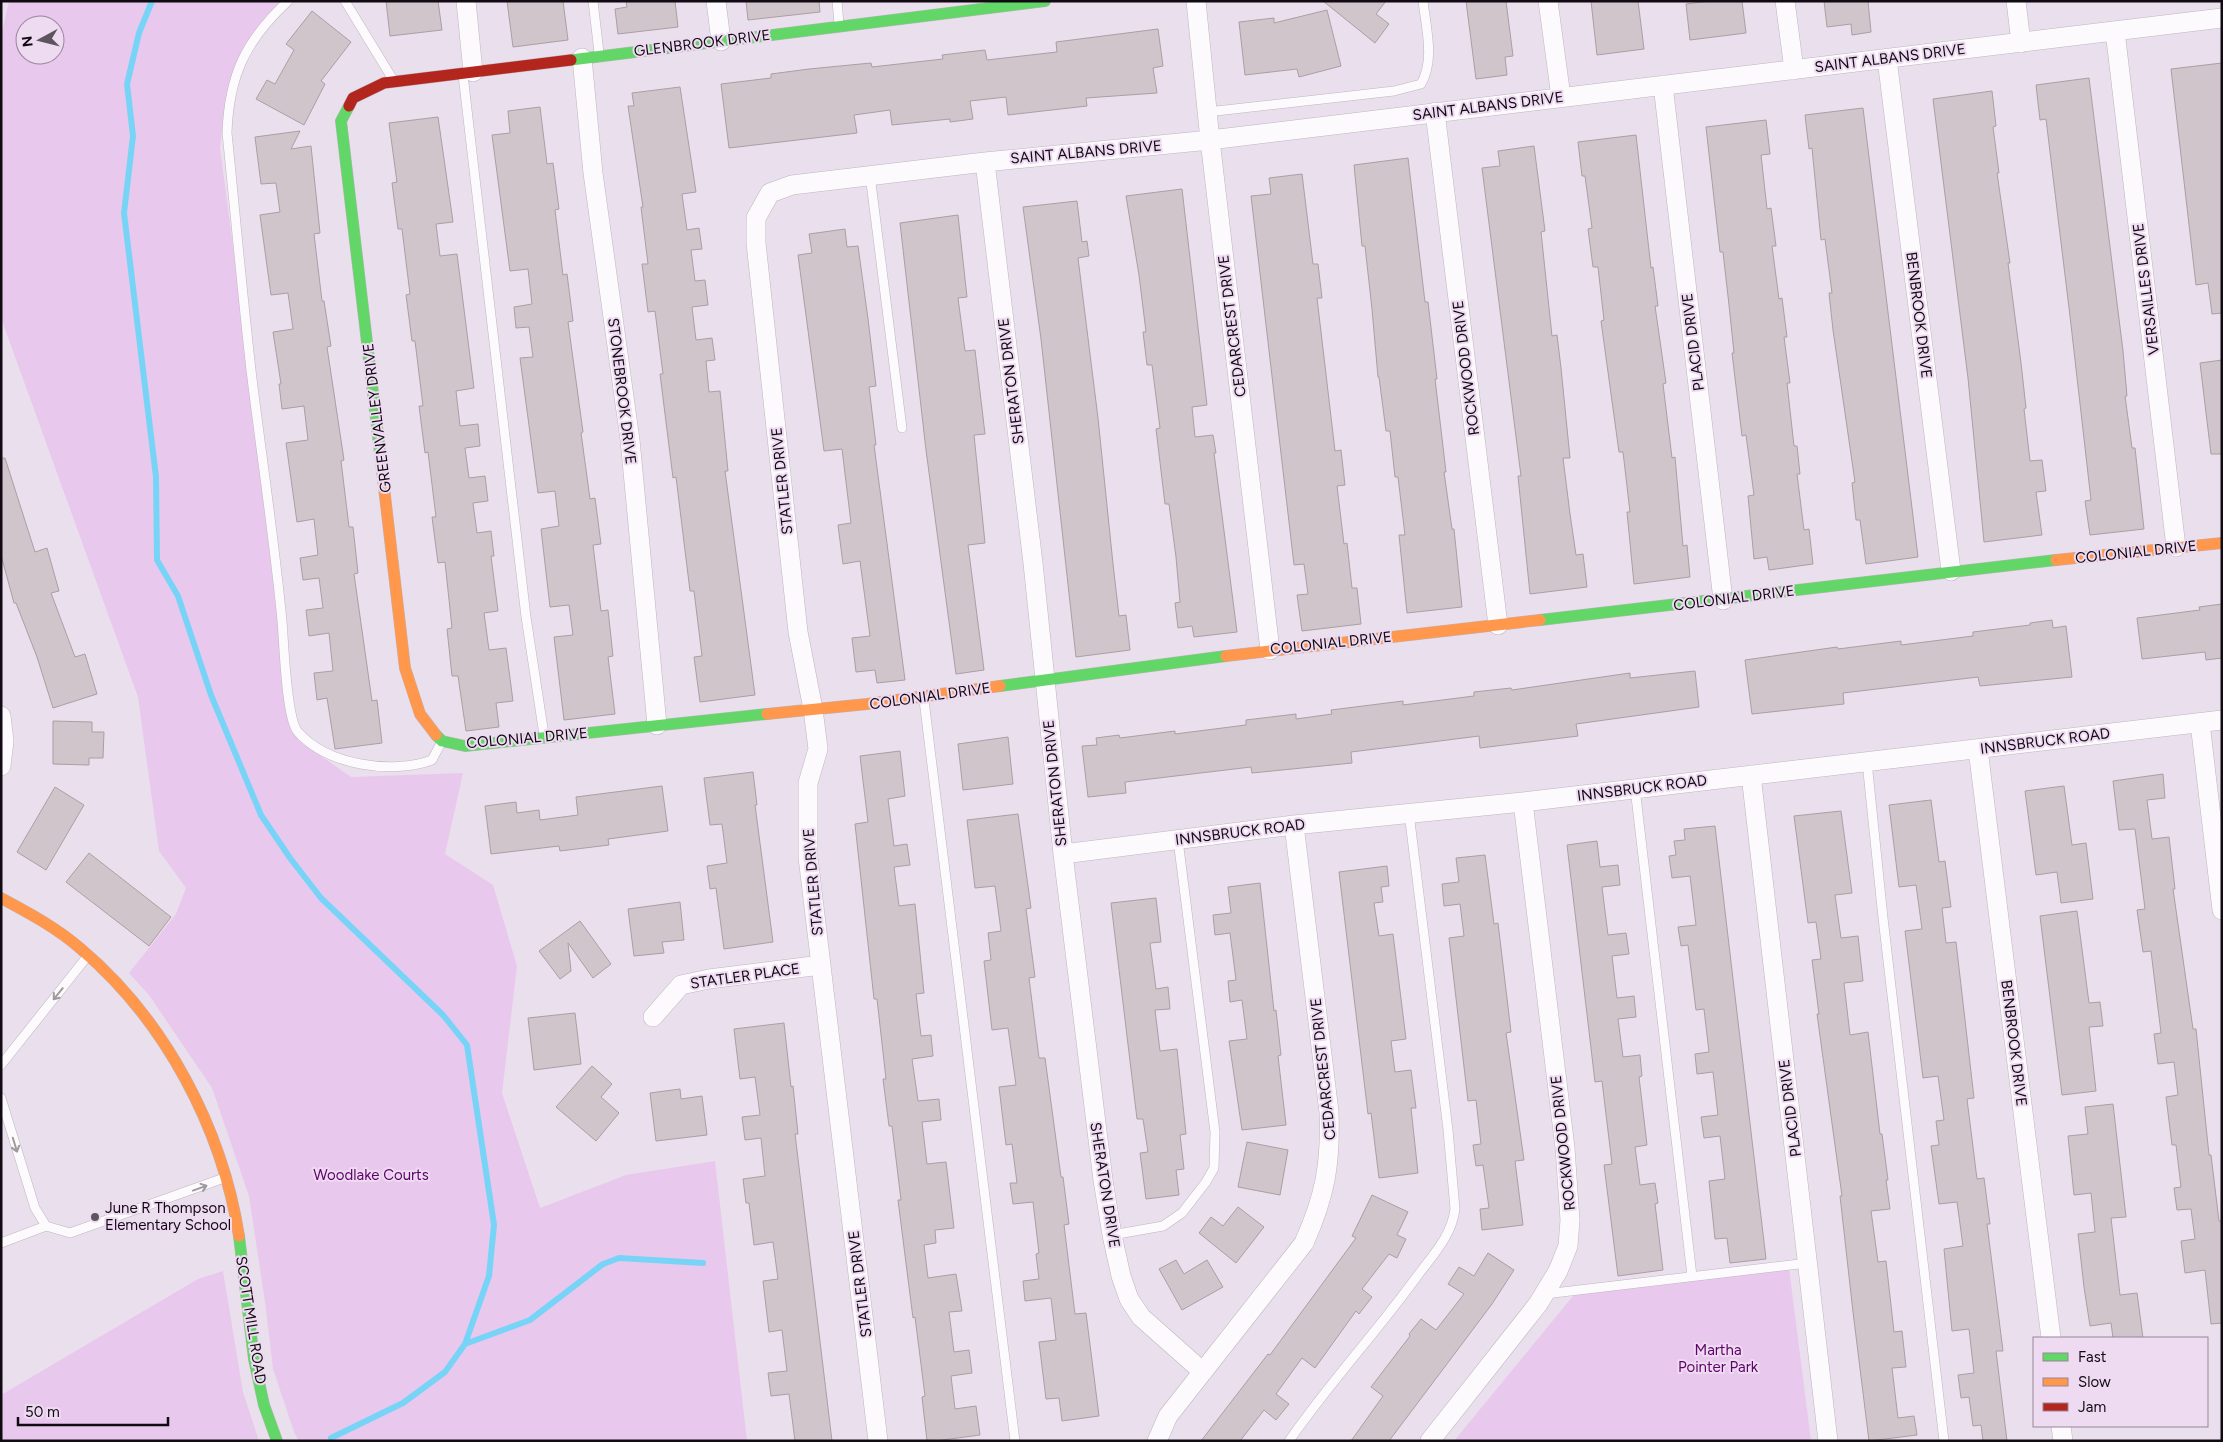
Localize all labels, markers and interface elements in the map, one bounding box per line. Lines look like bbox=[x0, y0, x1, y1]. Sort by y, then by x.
north arrow bbox=[15, 15, 65, 65]
street label: GLENBROOK DRIVE bbox=[633, 26, 771, 60]
text: N bbox=[18, 35, 37, 48]
street label: SAINT ALBANS DRIVE bbox=[1814, 40, 1966, 76]
street label: SAINT ALBANS DRIVE bbox=[1412, 88, 1564, 124]
street label: SAINT ALBANS DRIVE bbox=[1010, 136, 1162, 168]
street label: VERSAILLES DRIVE bbox=[2129, 222, 2163, 356]
street label: BENBROOK DRIVE bbox=[1902, 251, 1936, 379]
street label: CEDARCREST DRIVE bbox=[1214, 254, 1250, 398]
street label: PLACID DRIVE bbox=[1678, 292, 1708, 392]
street label: ROCKWOOD DRIVE bbox=[1449, 300, 1483, 436]
street label: STONEBROOK DRIVE bbox=[604, 317, 640, 465]
street label: SHERATON DRIVE bbox=[994, 317, 1028, 445]
street label: GREENVALLEY DRIVE bbox=[359, 342, 395, 494]
street label: STATLER DRIVE bbox=[767, 427, 797, 535]
street label: COLONIAL DRIVE bbox=[2074, 537, 2198, 567]
street label: COLONIAL DRIVE bbox=[1672, 582, 1796, 614]
street label: COLONIAL DRIVE bbox=[1269, 628, 1393, 658]
street label: COLONIAL DRIVE bbox=[868, 679, 992, 713]
street label: SHERATON DRIVE bbox=[1039, 719, 1071, 847]
street label: COLONIAL DRIVE bbox=[465, 724, 589, 752]
street label: INNSBRUCK ROAD bbox=[1979, 724, 2111, 758]
street label: INNSBRUCK ROAD bbox=[1576, 771, 1708, 805]
street label: INNSBRUCK ROAD bbox=[1174, 815, 1306, 849]
street label: STATLER DRIVE bbox=[799, 828, 827, 936]
street label: STATLER PLACE bbox=[689, 959, 801, 993]
street label: BENBROOK DRIVE bbox=[1997, 979, 2031, 1107]
one-way arrow bbox=[53, 987, 64, 1000]
street label: CEDARCREST DRIVE bbox=[1307, 997, 1339, 1141]
street label: PLACID DRIVE bbox=[1775, 1058, 1805, 1158]
street label: ROCKWOOD DRIVE bbox=[1547, 1075, 1579, 1211]
street label: SHERATON DRIVE bbox=[1086, 1121, 1124, 1249]
one-way arrow bbox=[11, 1136, 21, 1152]
park label: Woodlake Courts bbox=[313, 1166, 429, 1184]
one-way arrow bbox=[191, 1183, 207, 1192]
place label: June R Thompson Elementary School bbox=[105, 1199, 231, 1234]
marker: June R Thompson Elementary School bbox=[89, 1211, 101, 1223]
street label: STATLER DRIVE bbox=[845, 1230, 875, 1338]
street label: SCOTT MILL ROAD bbox=[232, 1255, 270, 1385]
legend bbox=[2033, 1337, 2208, 1427]
park label: Martha Pointer Park bbox=[1678, 1341, 1759, 1376]
text: Fast bbox=[2078, 1348, 2107, 1366]
text: Slow bbox=[2078, 1373, 2111, 1391]
scale bar bbox=[18, 1394, 168, 1426]
text: Jam bbox=[2078, 1398, 2106, 1416]
text: 50 m bbox=[25, 1403, 60, 1421]

